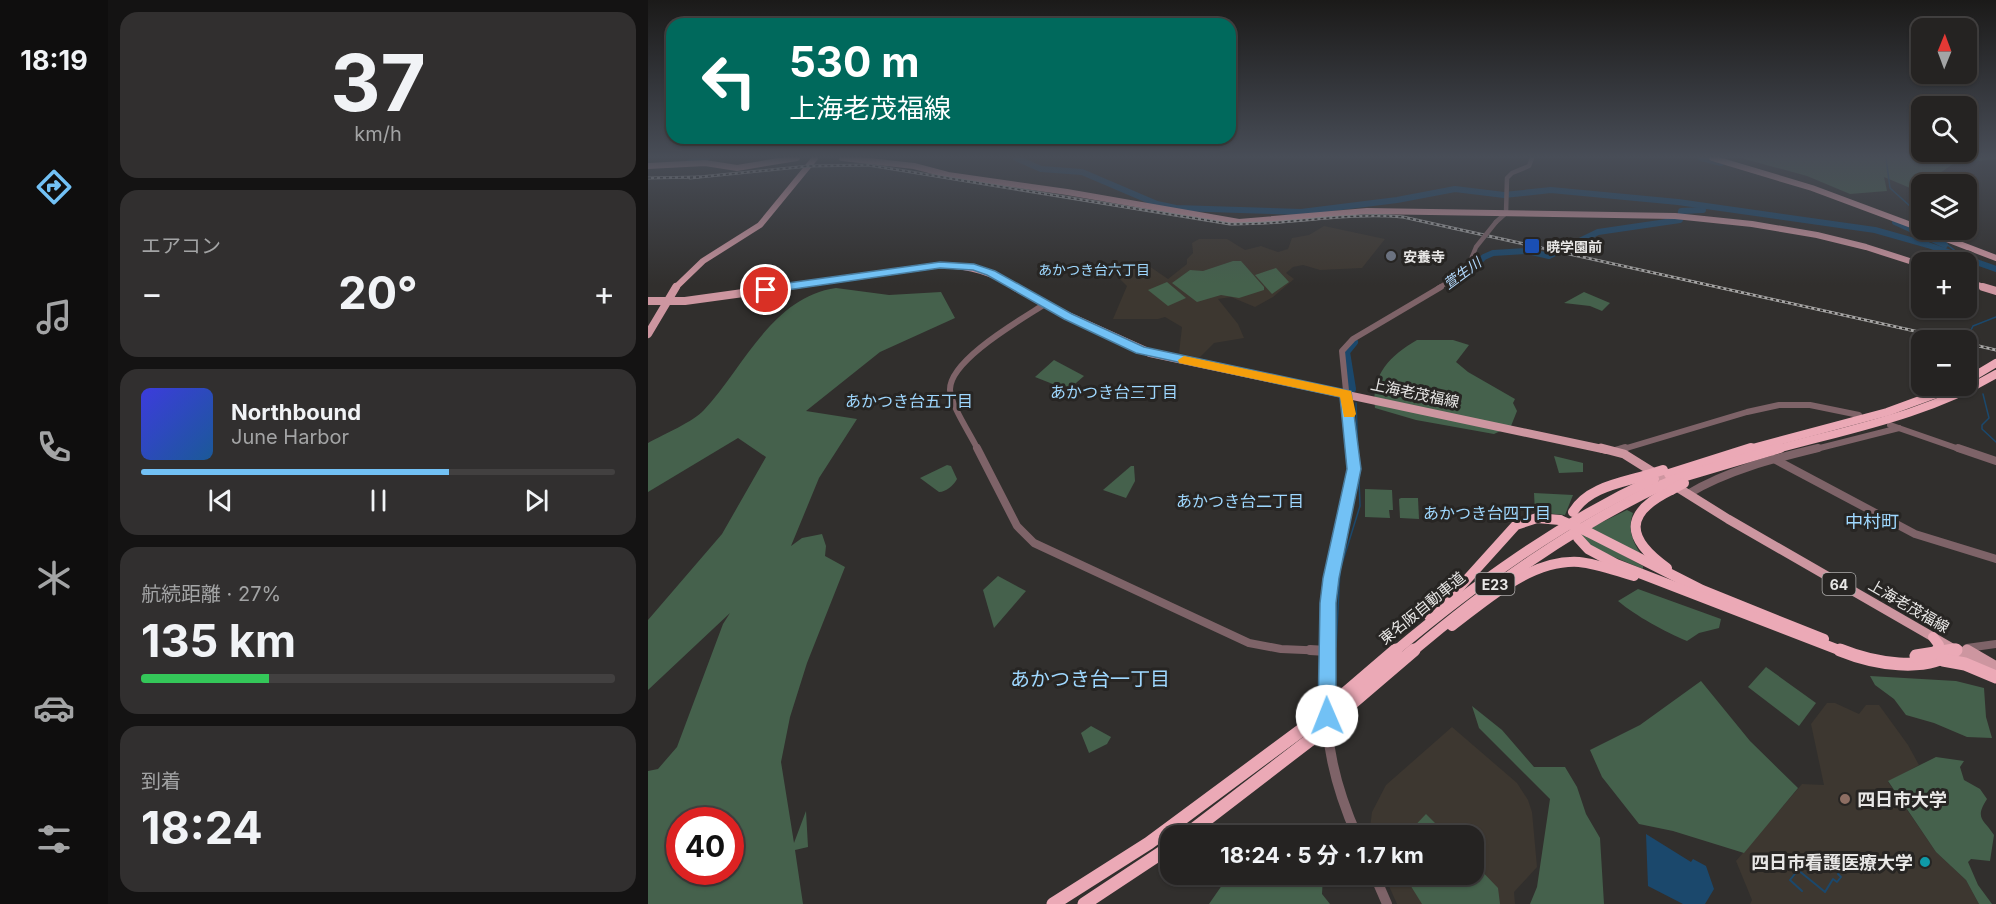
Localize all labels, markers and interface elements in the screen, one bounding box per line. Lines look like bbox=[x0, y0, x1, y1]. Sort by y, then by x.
north arrow bbox=[1911, 18, 1977, 84]
map controls bbox=[1911, 18, 1977, 396]
text: 37 bbox=[330, 35, 426, 130]
text: 530 m bbox=[789, 36, 920, 87]
icon: left bbox=[690, 42, 768, 120]
text: 18:19 bbox=[20, 44, 88, 77]
text: 上海老茂福線 bbox=[789, 92, 951, 125]
button: search bbox=[1911, 96, 1977, 162]
text: km/h bbox=[354, 122, 402, 146]
icon: directions bbox=[33, 166, 75, 208]
button: layers bbox=[1911, 174, 1977, 240]
text: エアコン bbox=[141, 234, 221, 258]
marker: 暁学園前 bbox=[1523, 237, 1541, 255]
place label: 暁学園前 bbox=[1546, 238, 1602, 255]
place label: 安養寺 bbox=[1403, 248, 1445, 265]
marker: 安養寺 bbox=[1384, 249, 1398, 263]
button: + bbox=[1911, 252, 1977, 318]
water label: 萱生川 bbox=[1440, 253, 1486, 292]
district label: あかつき台六丁目 bbox=[1038, 261, 1150, 278]
pin bbox=[740, 264, 791, 315]
text: 20° bbox=[338, 265, 418, 320]
text: − bbox=[141, 273, 163, 313]
text: + bbox=[593, 273, 615, 313]
icon: arrive bbox=[749, 273, 782, 306]
icon: music bbox=[33, 296, 75, 338]
button: − bbox=[1911, 330, 1977, 396]
street label: 上海老茂福線 bbox=[1369, 374, 1461, 412]
district label: あかつき台三丁目 bbox=[1050, 382, 1178, 402]
district label: あかつき台五丁目 bbox=[845, 391, 973, 411]
text: Northbound bbox=[231, 399, 361, 425]
text: June Harbor bbox=[231, 425, 349, 449]
icon: phone bbox=[33, 426, 75, 468]
icon: previous bbox=[204, 484, 237, 517]
icon: pause bbox=[362, 484, 395, 517]
icon: next bbox=[520, 484, 553, 517]
district label: あかつき台二丁目 bbox=[1176, 491, 1304, 511]
district label: あかつき台四丁目 bbox=[1423, 503, 1551, 523]
district label: 中村町 bbox=[1845, 511, 1899, 532]
icon: climate bbox=[33, 557, 75, 599]
street label: 東名阪自動車道 bbox=[1375, 568, 1469, 648]
road number: E23 bbox=[1476, 573, 1514, 595]
road number: 64 bbox=[1822, 573, 1856, 595]
street label: 上海老茂福線 bbox=[1865, 575, 1953, 637]
text: 航続距離 · 27% bbox=[141, 582, 281, 606]
text: 135 km bbox=[141, 613, 296, 668]
district label: あかつき台一丁目 bbox=[1010, 667, 1170, 691]
position arrow bbox=[1295, 684, 1359, 748]
icon: car bbox=[33, 687, 75, 729]
text: 到着 bbox=[141, 769, 181, 793]
place label: 四日市大学 bbox=[1857, 789, 1947, 810]
marker: 四日市大学 bbox=[1838, 792, 1852, 806]
text: 18:24 bbox=[141, 800, 263, 855]
speed limit sign: 40 bbox=[666, 807, 744, 885]
icon: filters bbox=[33, 818, 75, 860]
text: 18:24 · 5 分 · 1.7 km bbox=[1220, 842, 1424, 868]
place label: 四日市看護医療大学 bbox=[1751, 852, 1913, 873]
marker: 四日市看護医療大学 bbox=[1918, 855, 1932, 869]

